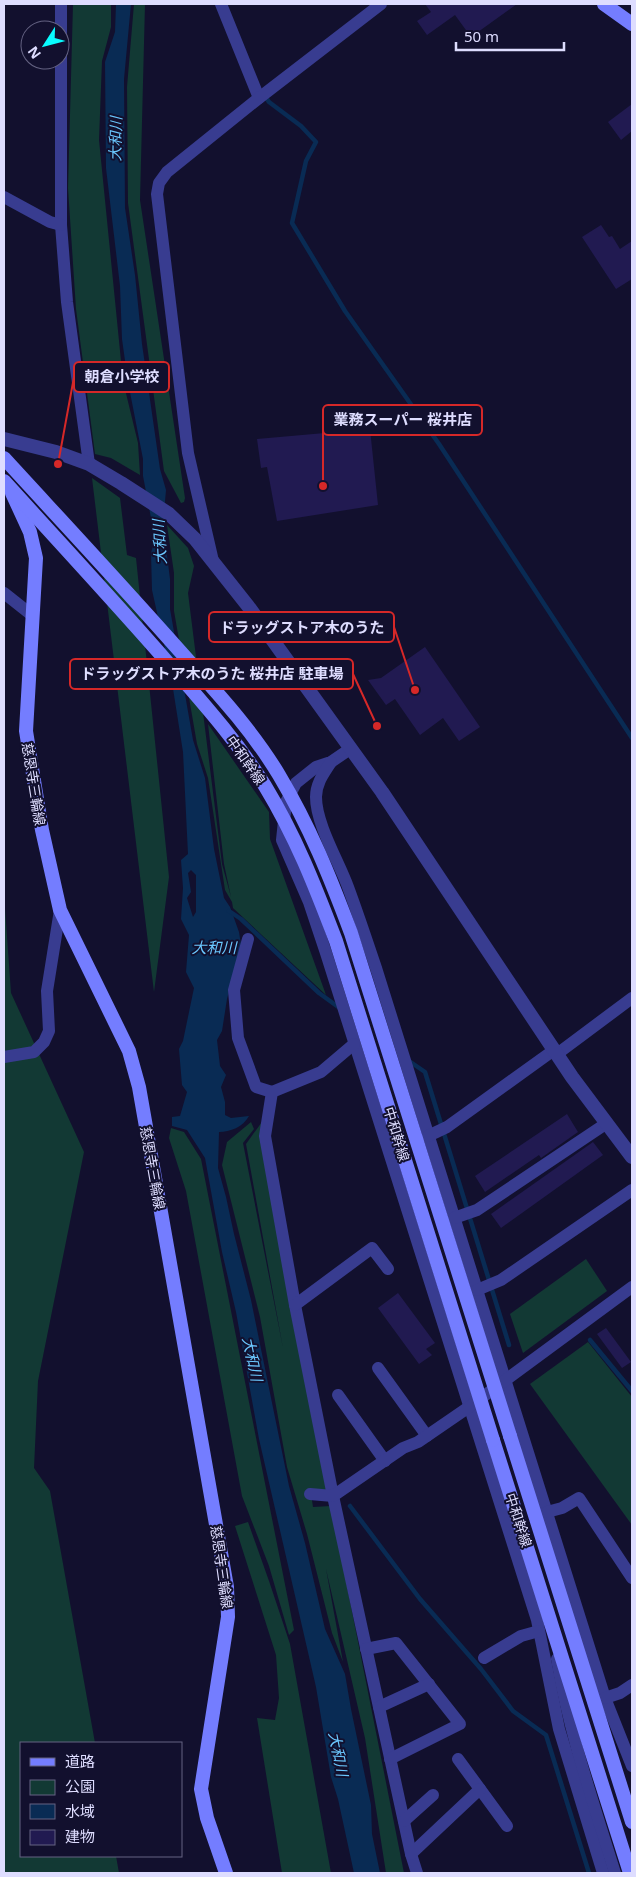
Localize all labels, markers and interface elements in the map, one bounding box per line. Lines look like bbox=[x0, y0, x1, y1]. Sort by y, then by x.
north arrow bbox=[20, 20, 70, 70]
scale bar bbox=[456, 20, 564, 52]
text: 50 m bbox=[464, 26, 499, 46]
text: N bbox=[23, 43, 45, 63]
water label: 大和川 bbox=[105, 114, 125, 162]
callout: 朝倉小学校 bbox=[74, 362, 169, 392]
text: 朝倉小学校 bbox=[84, 366, 160, 386]
callout: 業務スーパー 桜井店 bbox=[323, 405, 482, 435]
text: 業務スーパー 桜井店 bbox=[334, 409, 472, 429]
water label: 大和川 bbox=[148, 517, 170, 565]
callout: ドラッグストア木のうた bbox=[209, 612, 394, 642]
text: ドラッグストア木のうた bbox=[219, 617, 385, 637]
callout: ドラッグストア木のうた 桜井店 駐車場 bbox=[70, 659, 353, 689]
text: ドラッグストア木のうた 桜井店 駐車場 bbox=[81, 663, 343, 683]
street label: 中和幹線 bbox=[222, 732, 270, 788]
street label: 慈恩寺三輪線 bbox=[18, 741, 50, 827]
water label: 大和川 bbox=[191, 937, 238, 957]
street label: 中和幹線 bbox=[380, 1104, 414, 1164]
street label: 慈恩寺三輪線 bbox=[136, 1125, 170, 1211]
water label: 大和川 bbox=[239, 1335, 268, 1385]
street label: 中和幹線 bbox=[501, 1490, 537, 1550]
street label: 慈恩寺三輪線 bbox=[207, 1524, 237, 1610]
water label: 大和川 bbox=[325, 1730, 353, 1780]
legend bbox=[20, 1742, 182, 1857]
text: 道路 bbox=[65, 1751, 95, 1771]
text: 公園 bbox=[65, 1776, 95, 1796]
text: 水域 bbox=[65, 1801, 95, 1821]
text: 建物 bbox=[65, 1826, 95, 1846]

